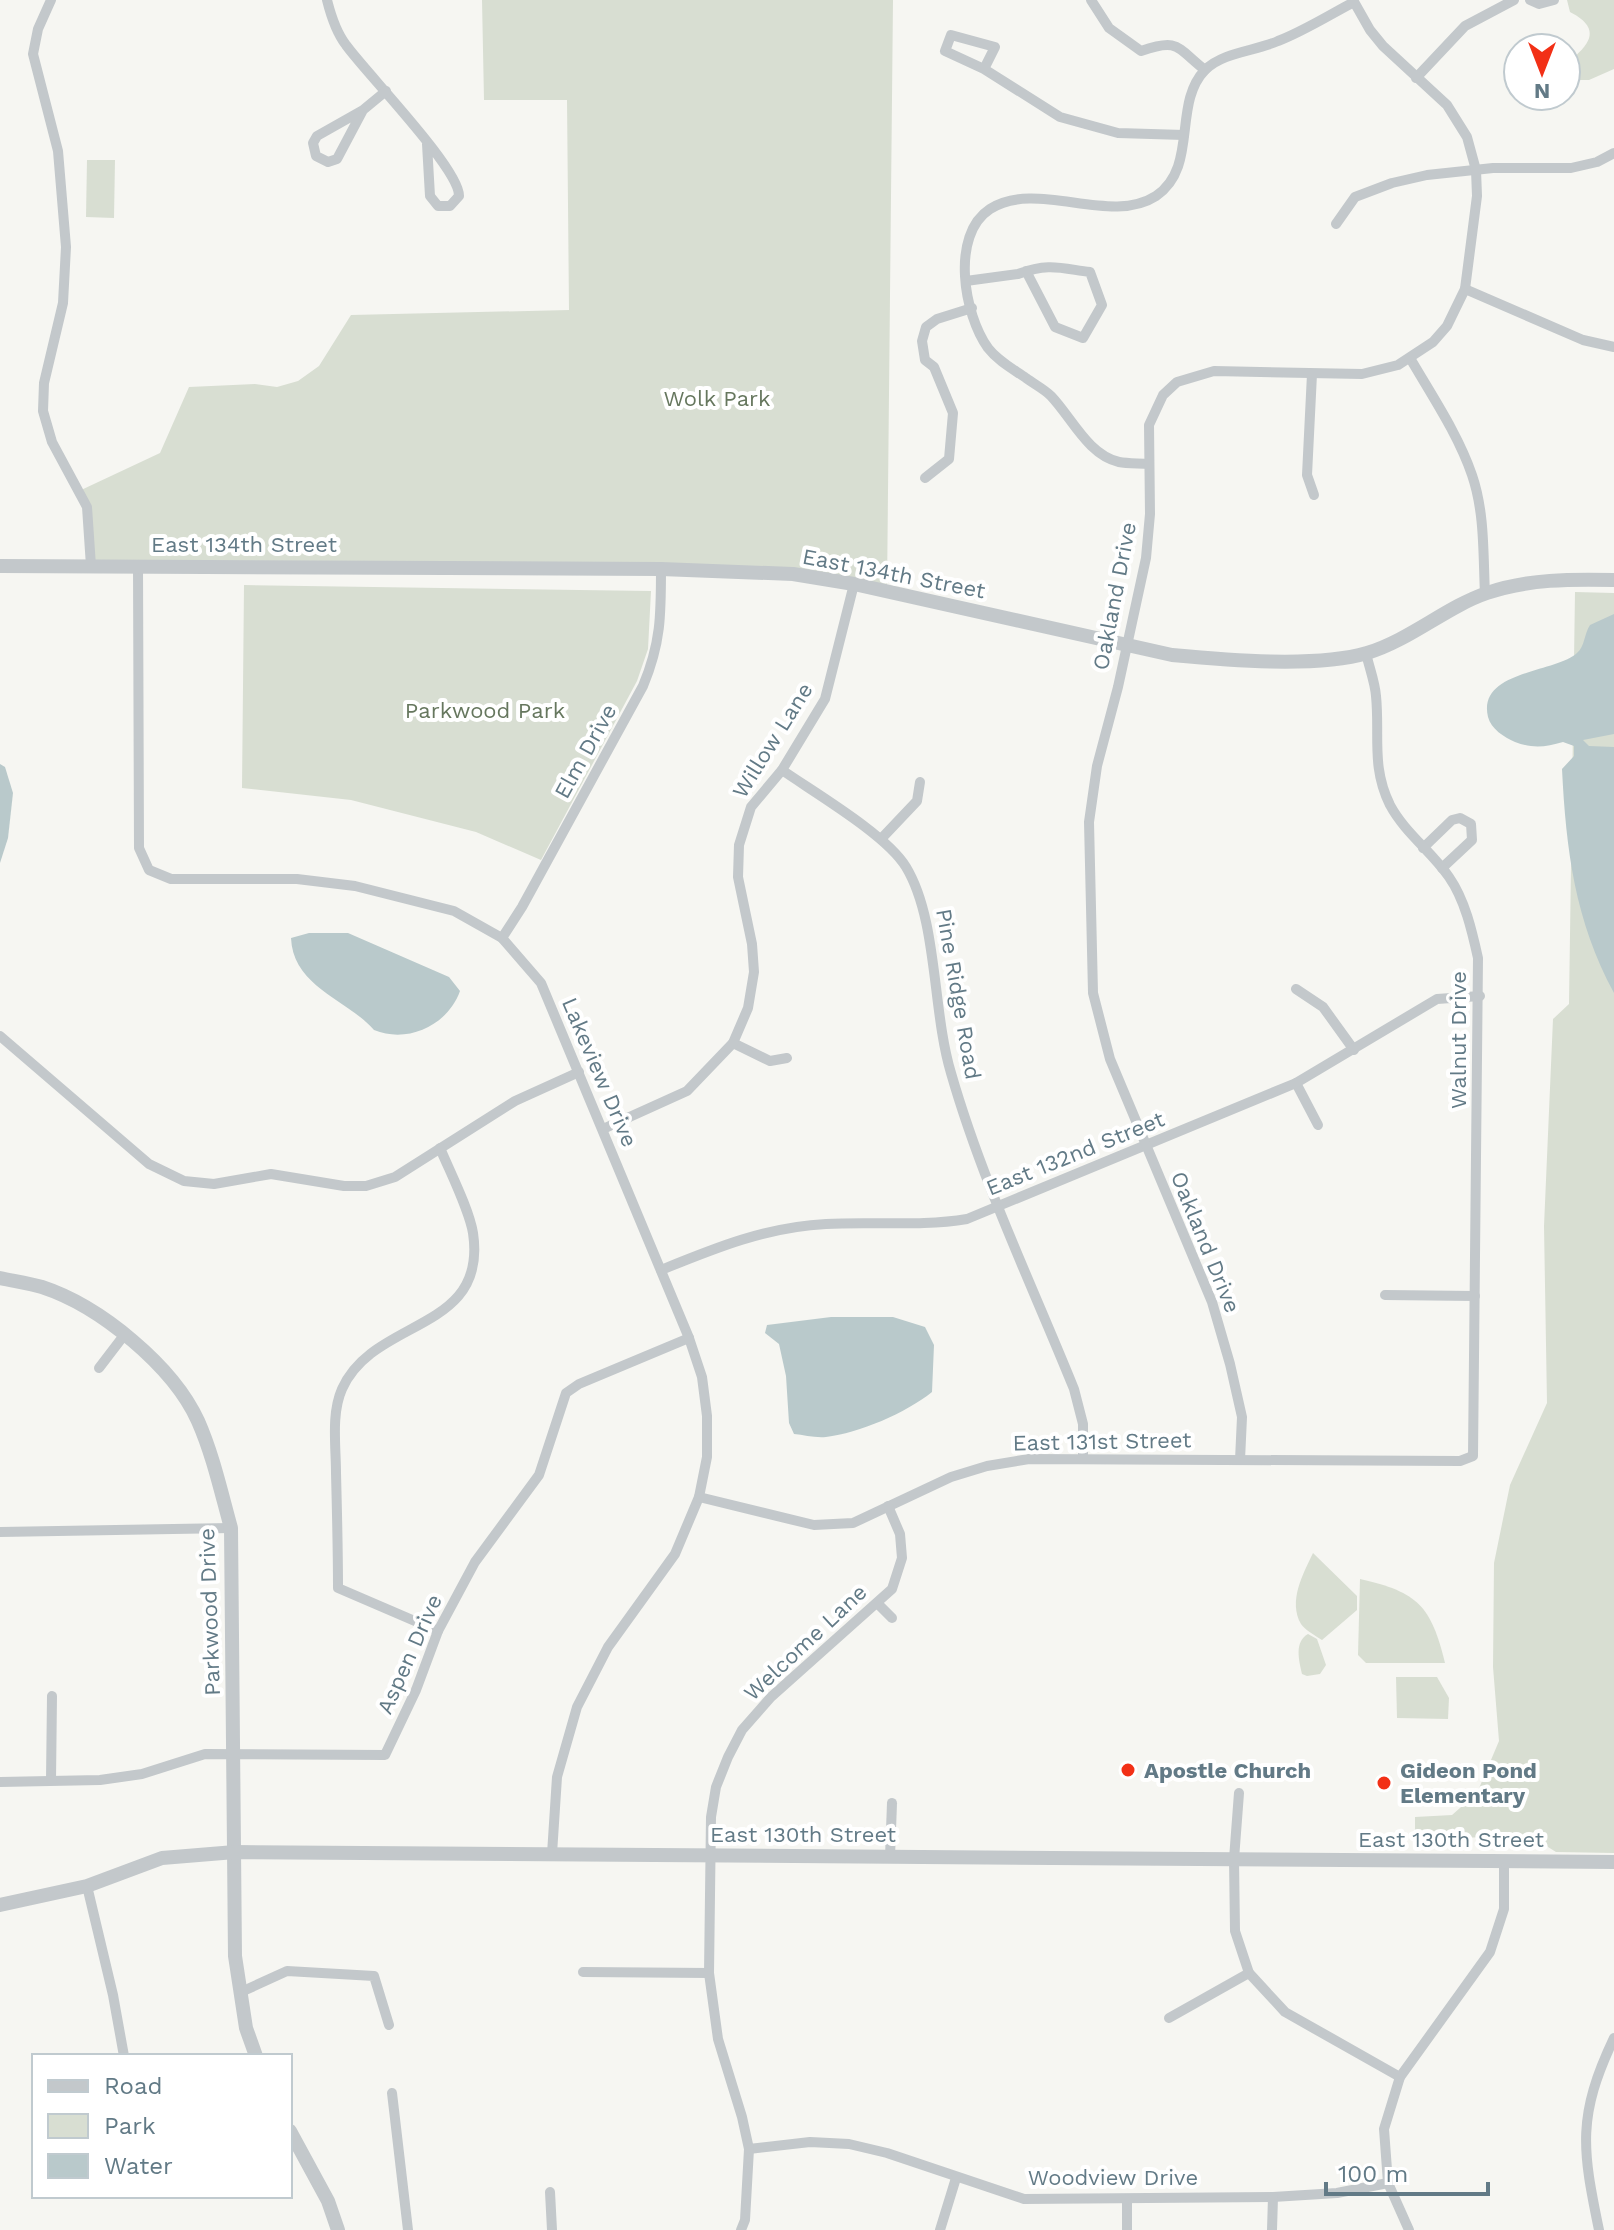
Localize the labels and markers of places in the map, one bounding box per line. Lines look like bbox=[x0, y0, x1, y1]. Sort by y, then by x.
place label: Apostle Church bbox=[1144, 1758, 1311, 1783]
place label: Gideon Pond Elementary bbox=[1400, 1758, 1537, 1808]
marker: Apostle Church bbox=[1119, 1761, 1137, 1779]
marker: Gideon Pond Elementary bbox=[1375, 1774, 1393, 1792]

